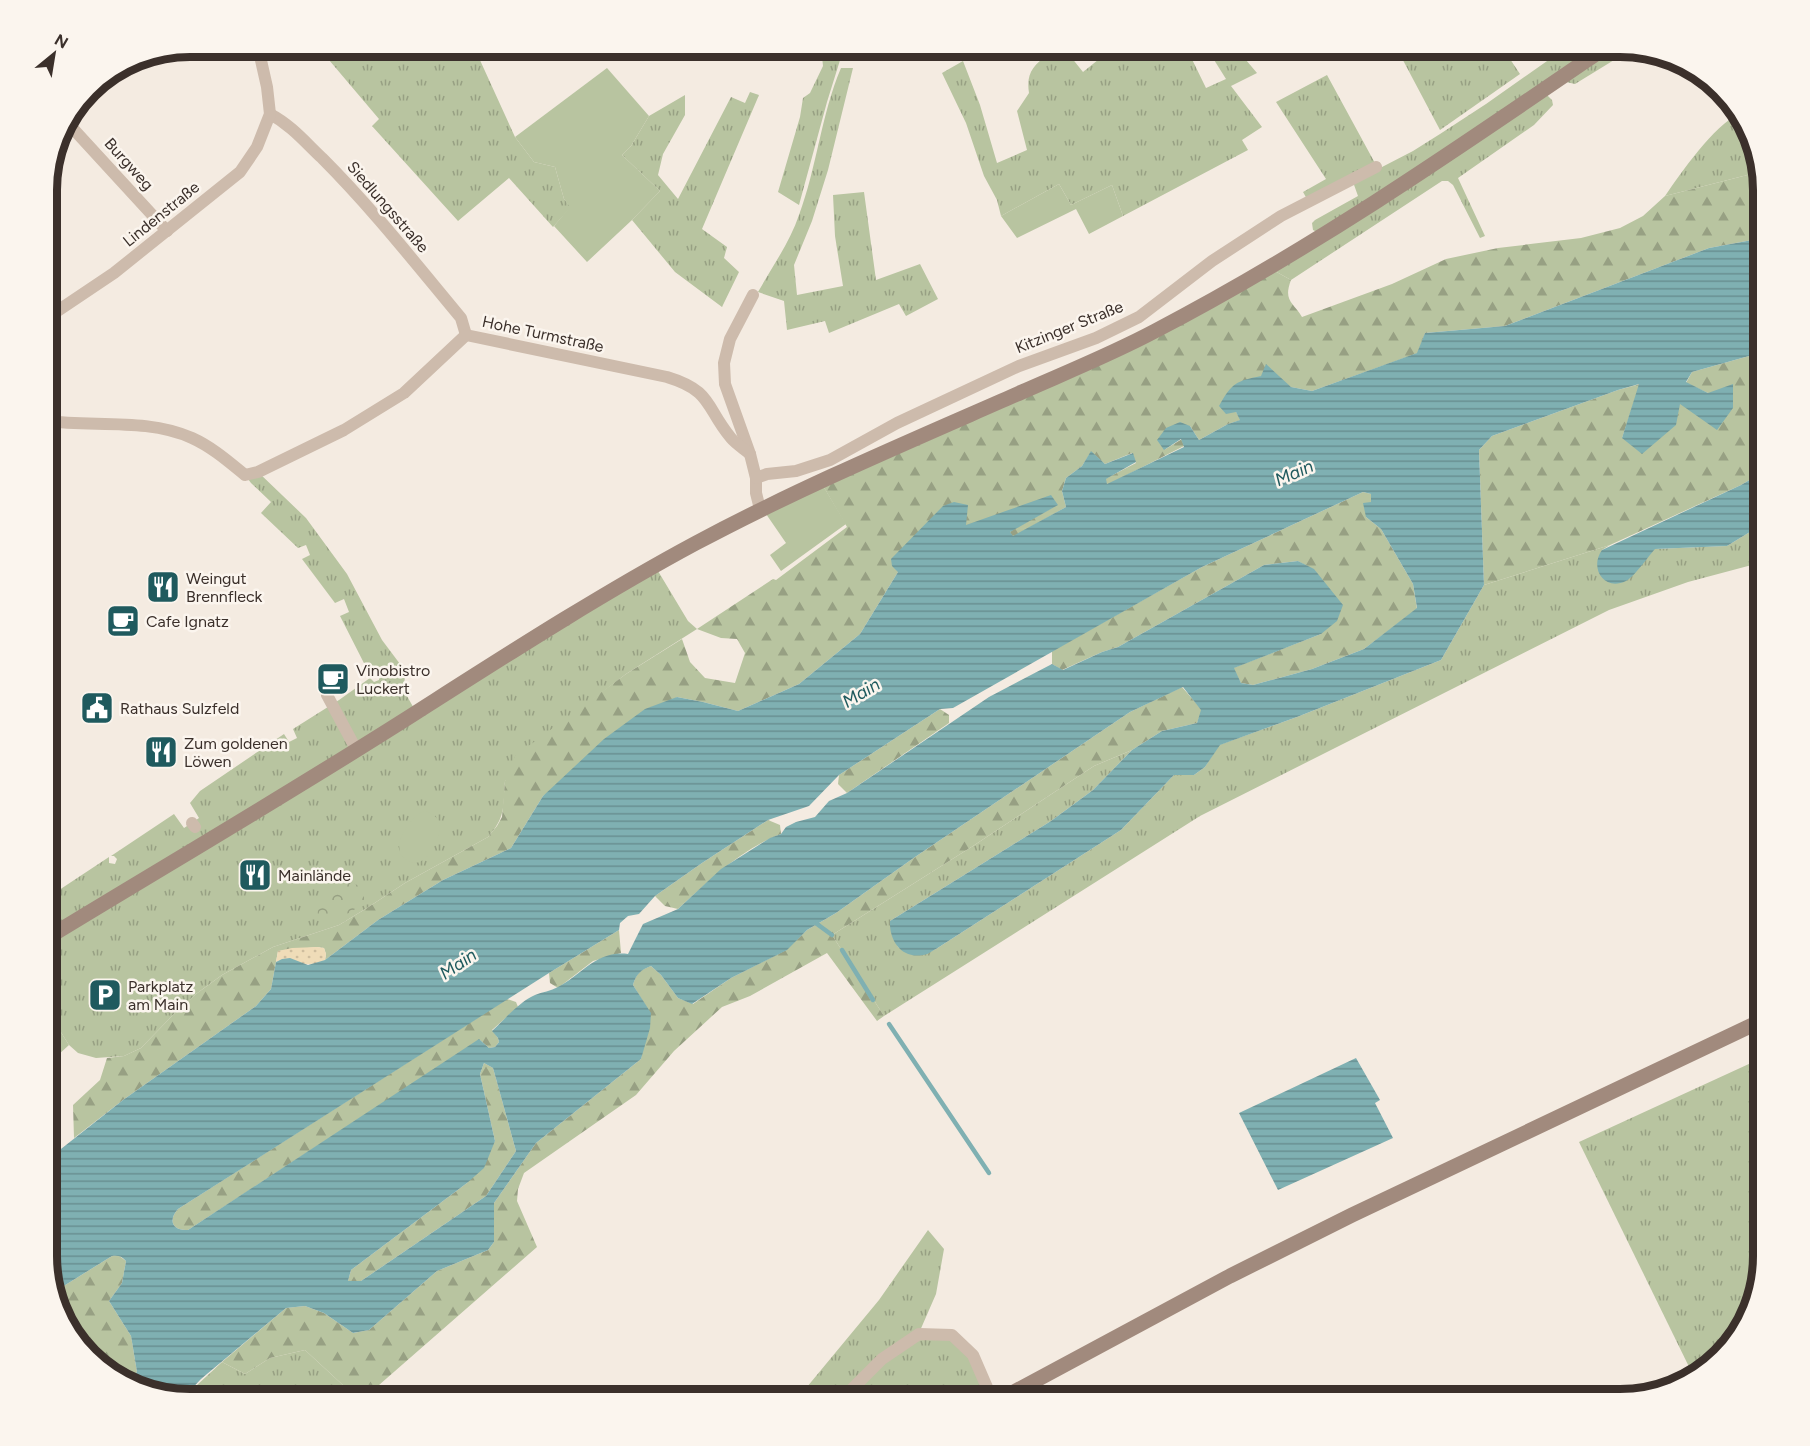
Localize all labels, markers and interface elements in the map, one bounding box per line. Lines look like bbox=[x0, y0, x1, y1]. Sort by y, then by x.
north arrow bbox=[24, 24, 84, 84]
text: N bbox=[51, 30, 71, 53]
street label: Burgweg bbox=[101, 134, 157, 194]
street label: Siedlungsstraße bbox=[343, 157, 433, 257]
street label: Lindenstraße bbox=[119, 177, 203, 251]
street label: Kitzinger Straße bbox=[1012, 297, 1126, 357]
street label: Hohe Turmstraße bbox=[480, 312, 606, 356]
water label: Main bbox=[1271, 455, 1317, 491]
restaurant icon: Weingut Brennfleck bbox=[145, 569, 181, 605]
place label: Weingut Brennfleck bbox=[186, 569, 263, 606]
cafe icon: Cafe Ignatz bbox=[105, 603, 141, 639]
place label: Cafe Ignatz bbox=[146, 612, 229, 631]
cafe icon: Vinobistro Luckert bbox=[315, 661, 351, 697]
place label: Vinobistro Luckert bbox=[356, 661, 430, 698]
water label: Main bbox=[838, 673, 884, 713]
public building icon: Rathaus Sulzfeld bbox=[79, 690, 115, 726]
place label: Rathaus Sulzfeld bbox=[120, 699, 239, 718]
restaurant icon: Zum goldenen Löwen bbox=[143, 734, 179, 770]
place label: Zum goldenen Löwen bbox=[184, 734, 288, 771]
restaurant icon: Mainlände bbox=[237, 857, 273, 893]
place label: Mainlände bbox=[278, 866, 351, 885]
water label: Main bbox=[435, 944, 481, 984]
parking icon: Parkplatz am Main bbox=[87, 977, 123, 1013]
place label: Parkplatz am Main bbox=[128, 977, 194, 1014]

